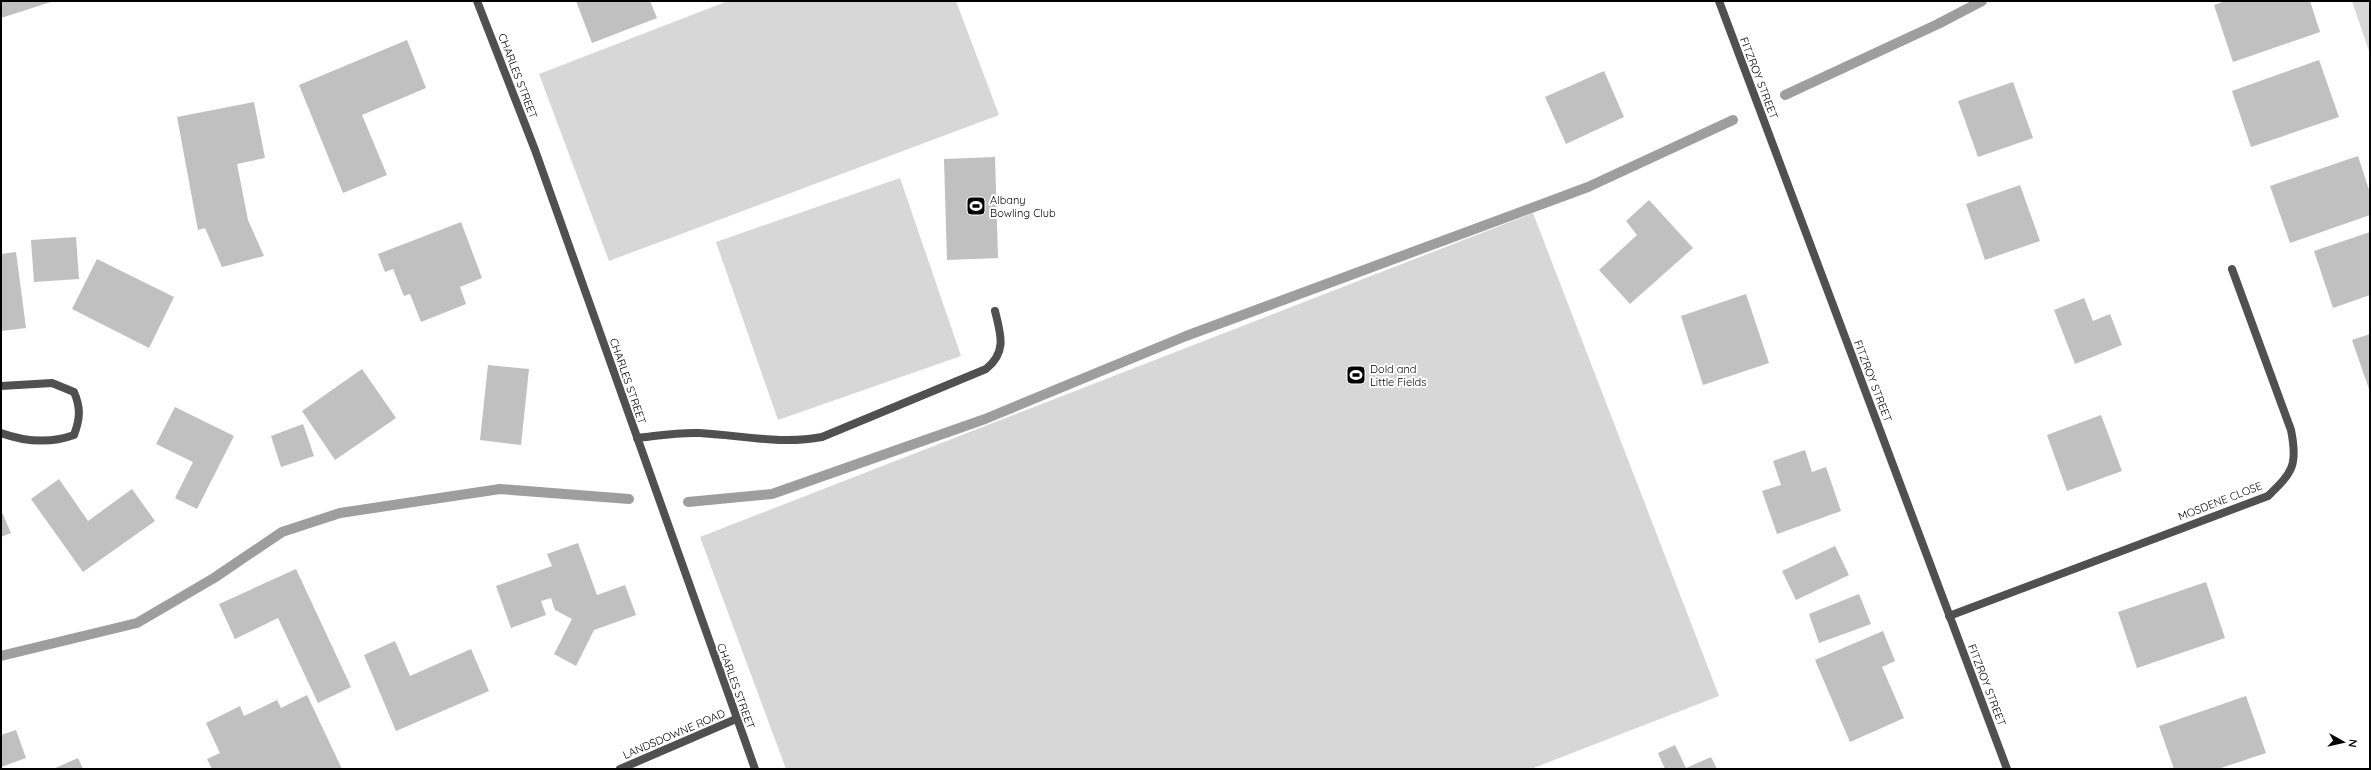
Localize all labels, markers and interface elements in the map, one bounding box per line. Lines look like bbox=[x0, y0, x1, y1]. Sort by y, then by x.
street label: CHARLES STREET bbox=[495, 31, 541, 121]
street label: FITZROY STREET bbox=[1737, 35, 1781, 121]
place label: Albany Bowling Club bbox=[990, 193, 1056, 220]
sports icon: Albany Bowling Club bbox=[965, 195, 987, 217]
street label: CHARLES STREET bbox=[607, 336, 649, 426]
street label: FITZROY STREET bbox=[1851, 338, 1895, 424]
place label: Dold and Little Fields bbox=[1370, 362, 1426, 389]
sports icon: Dold and Little Fields bbox=[1345, 364, 1367, 386]
street label: MOSDENE CLOSE bbox=[2176, 479, 2264, 523]
street label: CHARLES STREET bbox=[714, 641, 758, 731]
street label: FITZROY STREET bbox=[1965, 642, 2009, 728]
street label: LANDSDOWNE ROAD bbox=[621, 706, 727, 762]
north arrow bbox=[2323, 722, 2363, 762]
text: N bbox=[2345, 738, 2360, 748]

